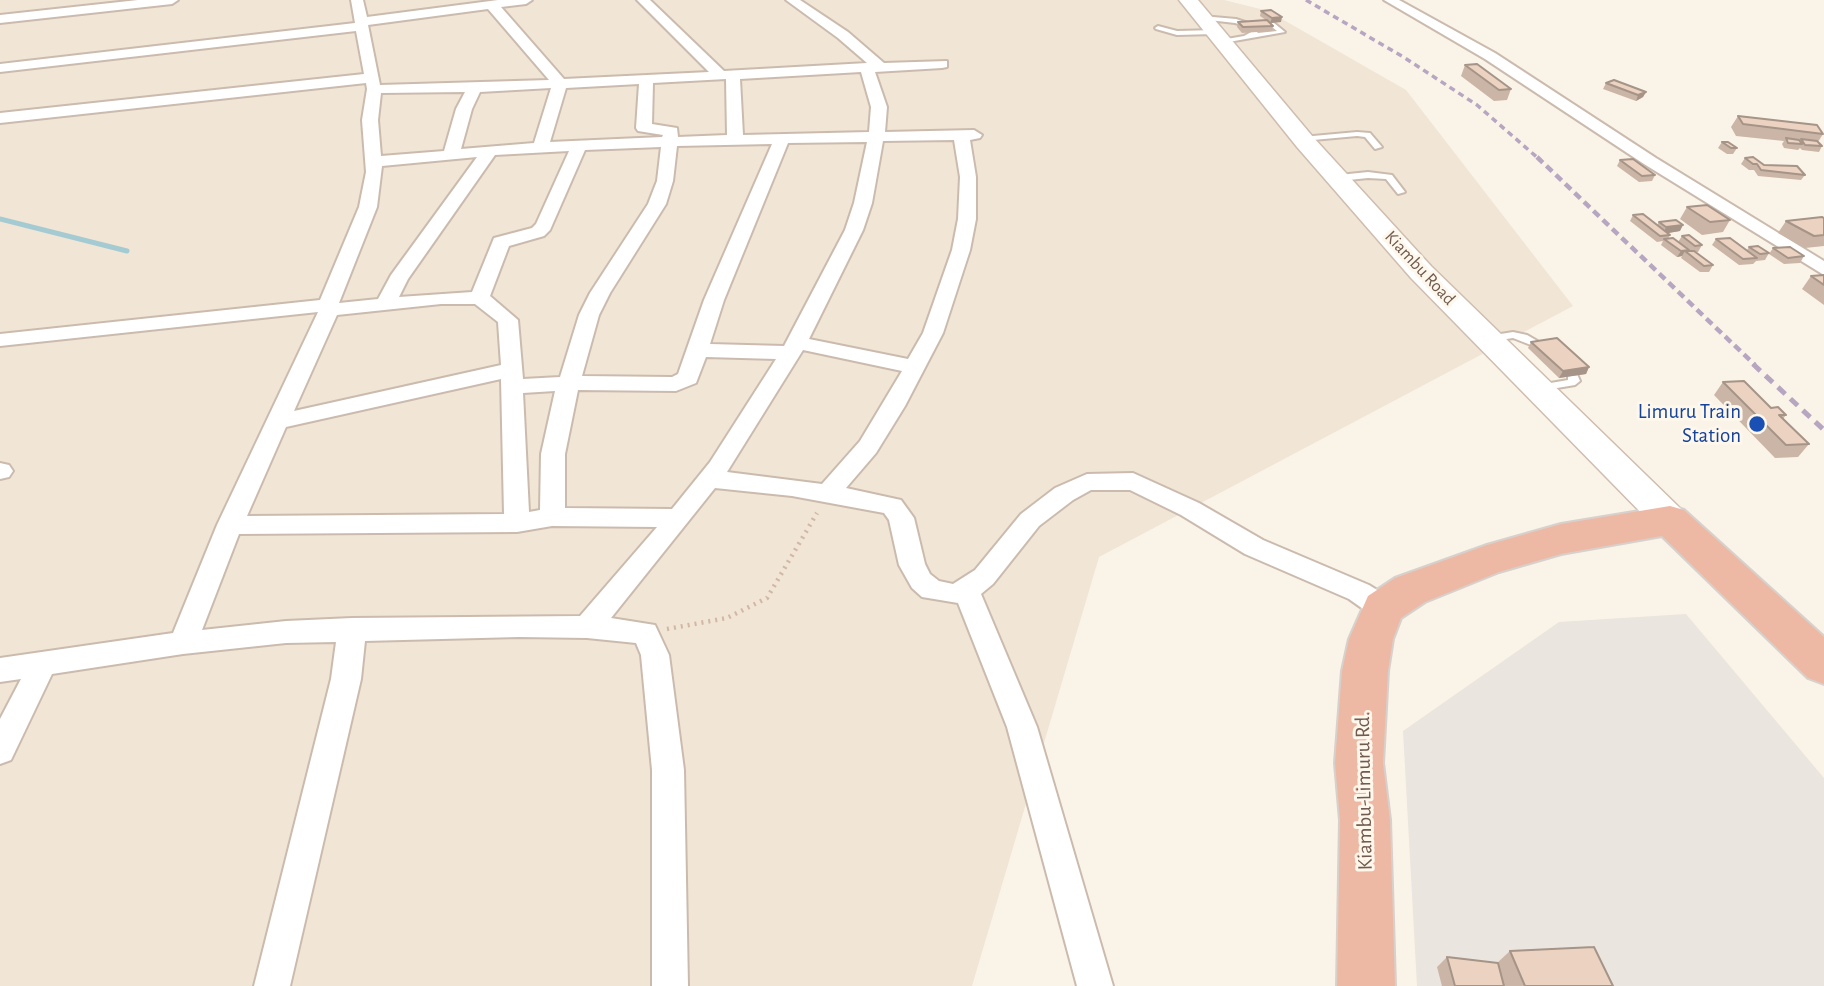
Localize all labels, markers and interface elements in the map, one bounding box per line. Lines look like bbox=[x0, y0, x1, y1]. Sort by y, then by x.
street label: Kiambu Road bbox=[1380, 226, 1460, 310]
place label: Limuru Train Station bbox=[1638, 399, 1741, 449]
marker: Limuru Train Station bbox=[1747, 414, 1767, 434]
street label: Kiambu-Limuru Rd. bbox=[1350, 711, 1378, 871]

